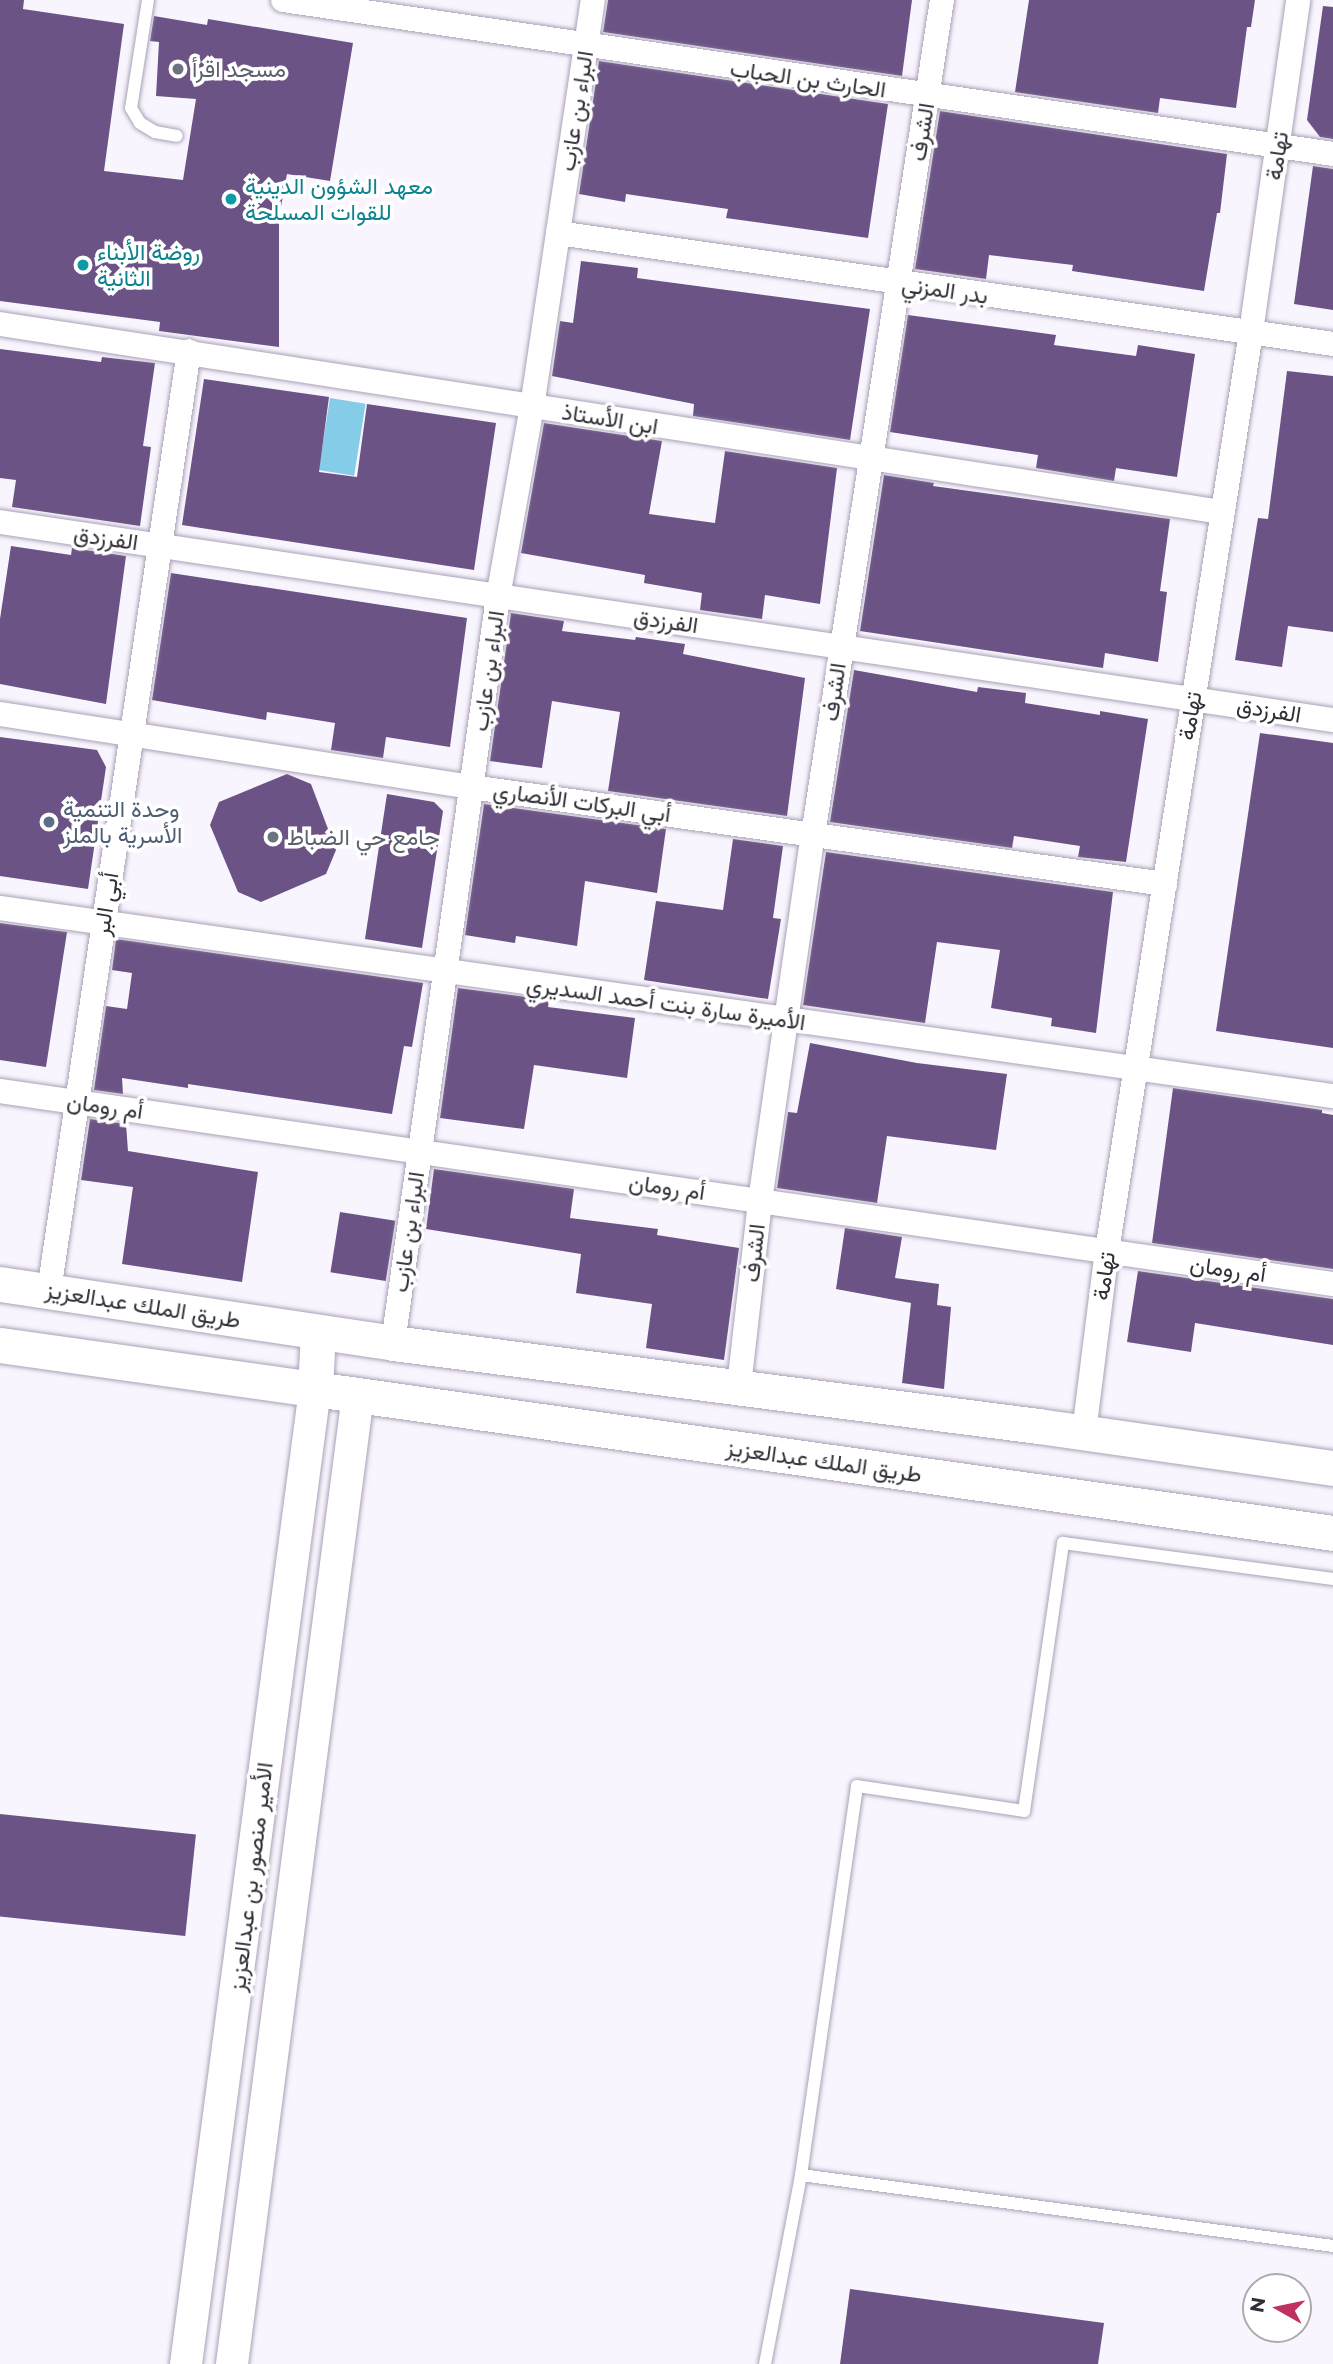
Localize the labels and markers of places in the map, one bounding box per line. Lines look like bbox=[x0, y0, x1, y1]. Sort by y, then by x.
place label: مسجد اقرأ bbox=[192, 55, 286, 83]
marker: مسجد اقرأ bbox=[170, 61, 186, 77]
place label: معهد الشؤون الدينية للقوات المسلحة bbox=[245, 172, 433, 226]
marker: معهد الشؤون الدينية للقوات المسلحة bbox=[223, 191, 239, 207]
place label: روضة الأبناء الثانية bbox=[97, 238, 200, 292]
marker: روضة الأبناء الثانية bbox=[75, 257, 91, 273]
place label: وحدة التنمية الأسرية بالملز bbox=[63, 795, 182, 849]
marker: وحدة التنمية الأسرية بالملز bbox=[41, 814, 57, 830]
place label: جامع حي الضباط bbox=[287, 823, 440, 851]
marker: جامع حي الضباط bbox=[265, 829, 281, 845]

